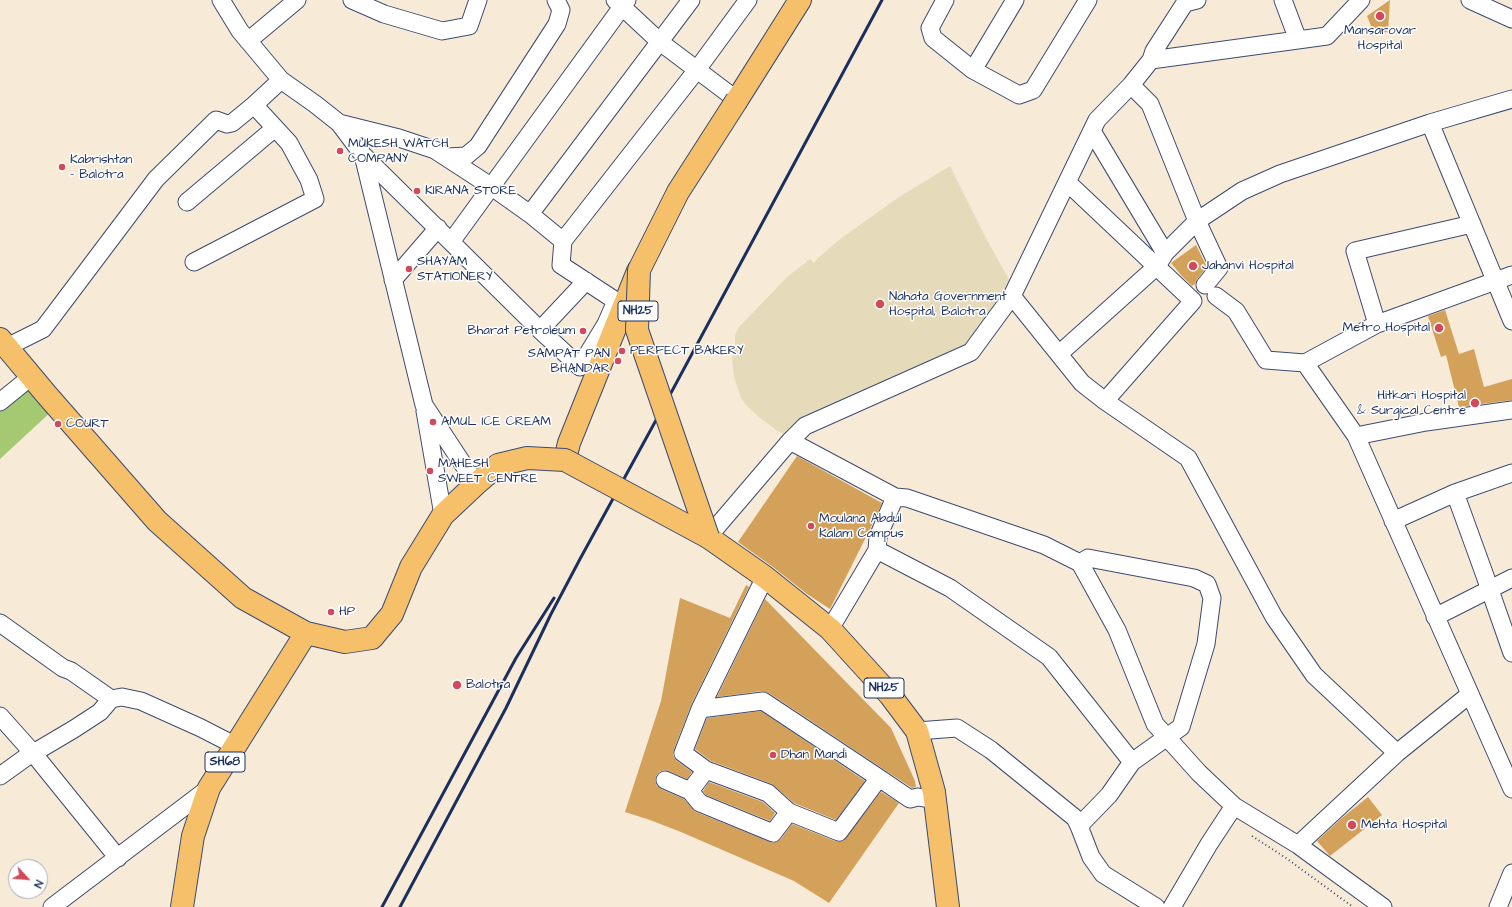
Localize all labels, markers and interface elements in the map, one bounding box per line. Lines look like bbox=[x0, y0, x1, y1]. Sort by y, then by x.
marker: Mansarovar Hospital bbox=[1374, 10, 1386, 22]
place label: Mansarovar Hospital bbox=[1344, 23, 1416, 54]
place label: MUKESH WATCH COMPANY bbox=[348, 136, 449, 167]
marker: MUKESH WATCH COMPANY bbox=[335, 146, 345, 156]
place label: Kabrishtan - Balotra bbox=[70, 152, 132, 183]
marker: Kabrishtan - Balotra bbox=[57, 162, 67, 172]
place label: KIRANA STORE bbox=[425, 183, 516, 199]
marker: KIRANA STORE bbox=[412, 186, 422, 196]
place label: SHAYAM STATIONERY bbox=[417, 254, 493, 285]
place label: Jahanvi Hospital bbox=[1202, 258, 1294, 274]
marker: Jahanvi Hospital bbox=[1187, 260, 1199, 272]
marker: SHAYAM STATIONERY bbox=[404, 264, 414, 274]
place label: Nahata Government Hospital, Balotra bbox=[889, 289, 1007, 320]
marker: Nahata Government Hospital, Balotra bbox=[874, 298, 886, 310]
road number: NH25 bbox=[618, 301, 658, 321]
place label: Metro Hospital bbox=[1342, 320, 1430, 336]
marker: Metro Hospital bbox=[1433, 322, 1445, 334]
place label: Bharat Petroleum bbox=[468, 323, 575, 339]
marker: Bharat Petroleum bbox=[578, 326, 588, 336]
place label: PERFECT BAKERY bbox=[630, 343, 744, 359]
place label: SAMPAT PAN BHANDAR bbox=[528, 346, 610, 377]
marker: PERFECT BAKERY bbox=[617, 346, 627, 356]
marker: SAMPAT PAN BHANDAR bbox=[613, 356, 623, 366]
place label: Hitkari Hospital & Surgical Centre bbox=[1357, 388, 1466, 419]
marker: Hitkari Hospital & Surgical Centre bbox=[1469, 397, 1481, 409]
place label: AMUL ICE CREAM bbox=[441, 414, 551, 430]
place label: COURT bbox=[66, 416, 109, 432]
marker: AMUL ICE CREAM bbox=[428, 417, 438, 427]
marker: COURT bbox=[53, 419, 63, 429]
place label: MAHESH SWEET CENTRE bbox=[438, 456, 537, 487]
marker: MAHESH SWEET CENTRE bbox=[425, 466, 435, 476]
place label: Moulana Abdul Kalam Campus bbox=[819, 511, 904, 542]
marker: Moulana Abdul Kalam Campus bbox=[806, 521, 816, 531]
place label: HP bbox=[339, 604, 355, 620]
marker: HP bbox=[326, 607, 336, 617]
place label: Balotra bbox=[466, 677, 510, 693]
road number: NH25 bbox=[864, 678, 904, 698]
marker: Balotra bbox=[451, 679, 463, 691]
place label: Dhan Mandi bbox=[781, 747, 847, 763]
marker: Dhan Mandi bbox=[768, 750, 778, 760]
road number: SH68 bbox=[205, 752, 245, 772]
place label: Mehta Hospital bbox=[1361, 817, 1447, 833]
marker: Mehta Hospital bbox=[1346, 819, 1358, 831]
north arrow bbox=[8, 859, 48, 899]
text: N bbox=[30, 878, 47, 890]

